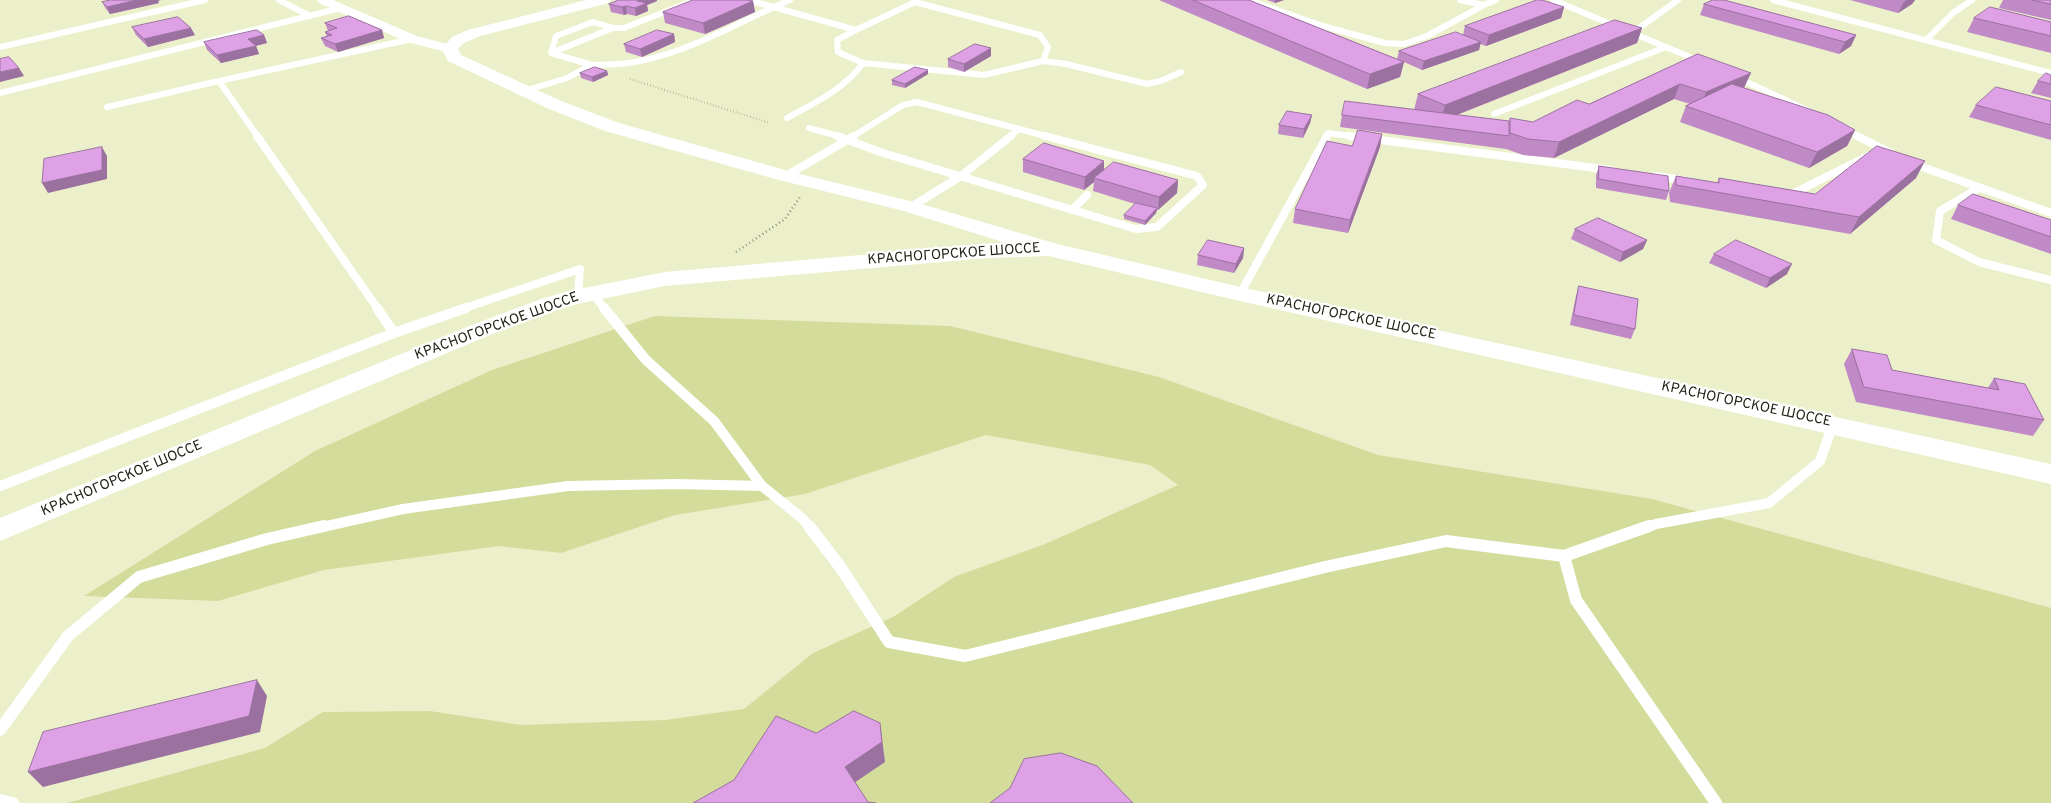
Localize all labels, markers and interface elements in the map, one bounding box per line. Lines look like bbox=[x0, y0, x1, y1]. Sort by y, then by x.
street label: КРАСНОГОРСКОЕ ШОССЕ bbox=[867, 241, 1041, 269]
street label: КРАСНОГОРСКОЕ ШОССЕ bbox=[413, 289, 581, 365]
street label: КРАСНОГОРСКОЕ ШОССЕ bbox=[1264, 292, 1438, 344]
street label: КРАСНОГОРСКОЕ ШОССЕ bbox=[1659, 379, 1833, 431]
street label: КРАСНОГОРСКОЕ ШОССЕ bbox=[39, 437, 205, 521]

